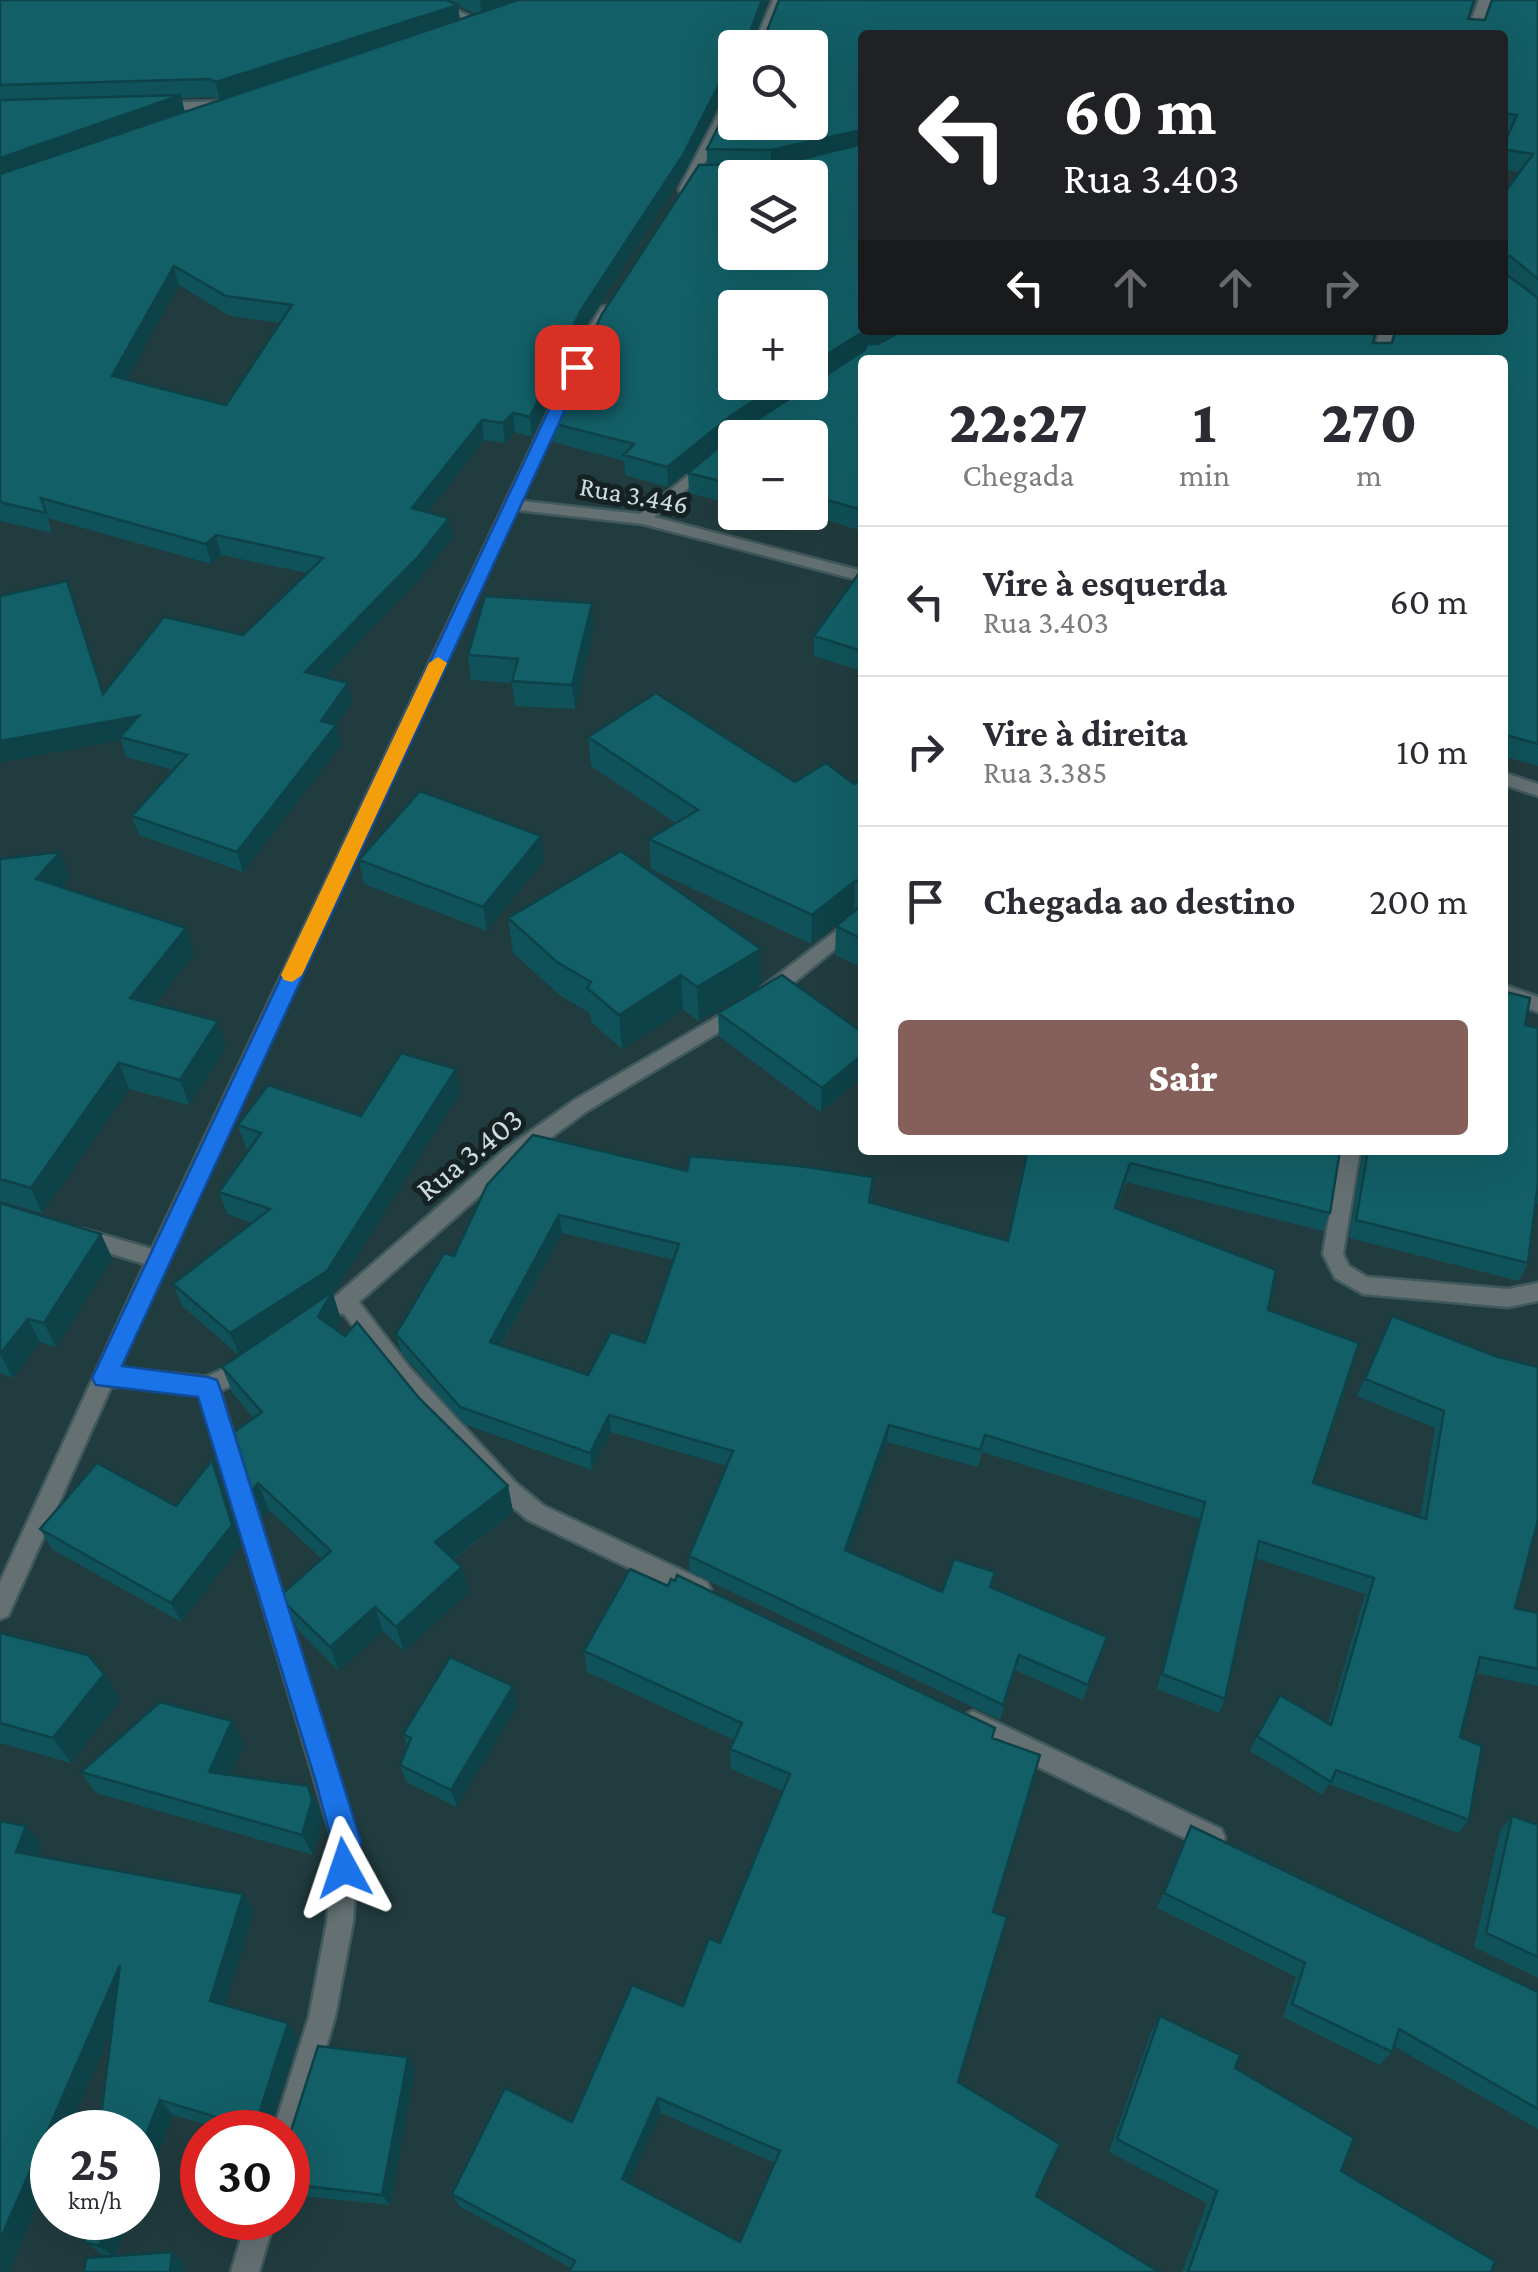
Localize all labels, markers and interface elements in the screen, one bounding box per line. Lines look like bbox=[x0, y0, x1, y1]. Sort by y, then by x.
map controls bbox=[718, 30, 828, 530]
button: search bbox=[718, 30, 828, 140]
icon: left bbox=[898, 70, 1028, 200]
text: 60 m bbox=[1063, 71, 1216, 149]
text: Rua 3.403 bbox=[1063, 153, 1240, 203]
button: layers bbox=[718, 160, 828, 270]
icon: left bbox=[998, 260, 1053, 315]
icon: ahead bbox=[1103, 260, 1158, 315]
icon: ahead bbox=[1208, 260, 1263, 315]
icon: right bbox=[1313, 260, 1368, 315]
button: + bbox=[718, 290, 828, 400]
pin bbox=[535, 325, 620, 410]
icon: arrive bbox=[550, 340, 605, 395]
text: 22:27 bbox=[949, 388, 1088, 455]
text: 1 bbox=[1193, 388, 1216, 455]
text: 270 bbox=[1321, 388, 1417, 455]
button: − bbox=[718, 420, 828, 530]
text: Chegada bbox=[962, 457, 1074, 493]
text: min bbox=[1179, 457, 1230, 493]
text: m bbox=[1356, 457, 1382, 493]
street label: Rua 3.446 bbox=[577, 470, 691, 520]
text: Vire à esquerda bbox=[983, 562, 1227, 604]
icon: left bbox=[898, 574, 953, 629]
text: 60 m bbox=[1390, 580, 1468, 622]
text: Rua 3.403 bbox=[983, 604, 1109, 640]
text: Vire à direita bbox=[983, 712, 1188, 754]
icon: right bbox=[898, 724, 953, 779]
text: 10 m bbox=[1396, 730, 1468, 772]
text: Rua 3.385 bbox=[983, 754, 1107, 790]
icon: arrive bbox=[898, 874, 953, 929]
text: Chegada ao destino bbox=[983, 880, 1296, 922]
text: 200 m bbox=[1369, 880, 1468, 922]
button: Sair bbox=[898, 1020, 1468, 1135]
street label: Rua 3.403 bbox=[409, 1100, 529, 1208]
position arrow bbox=[292, 1816, 396, 1920]
speed limit sign: 30 bbox=[180, 2110, 310, 2240]
text: 25 bbox=[70, 2135, 120, 2191]
text: km/h bbox=[68, 2187, 122, 2214]

